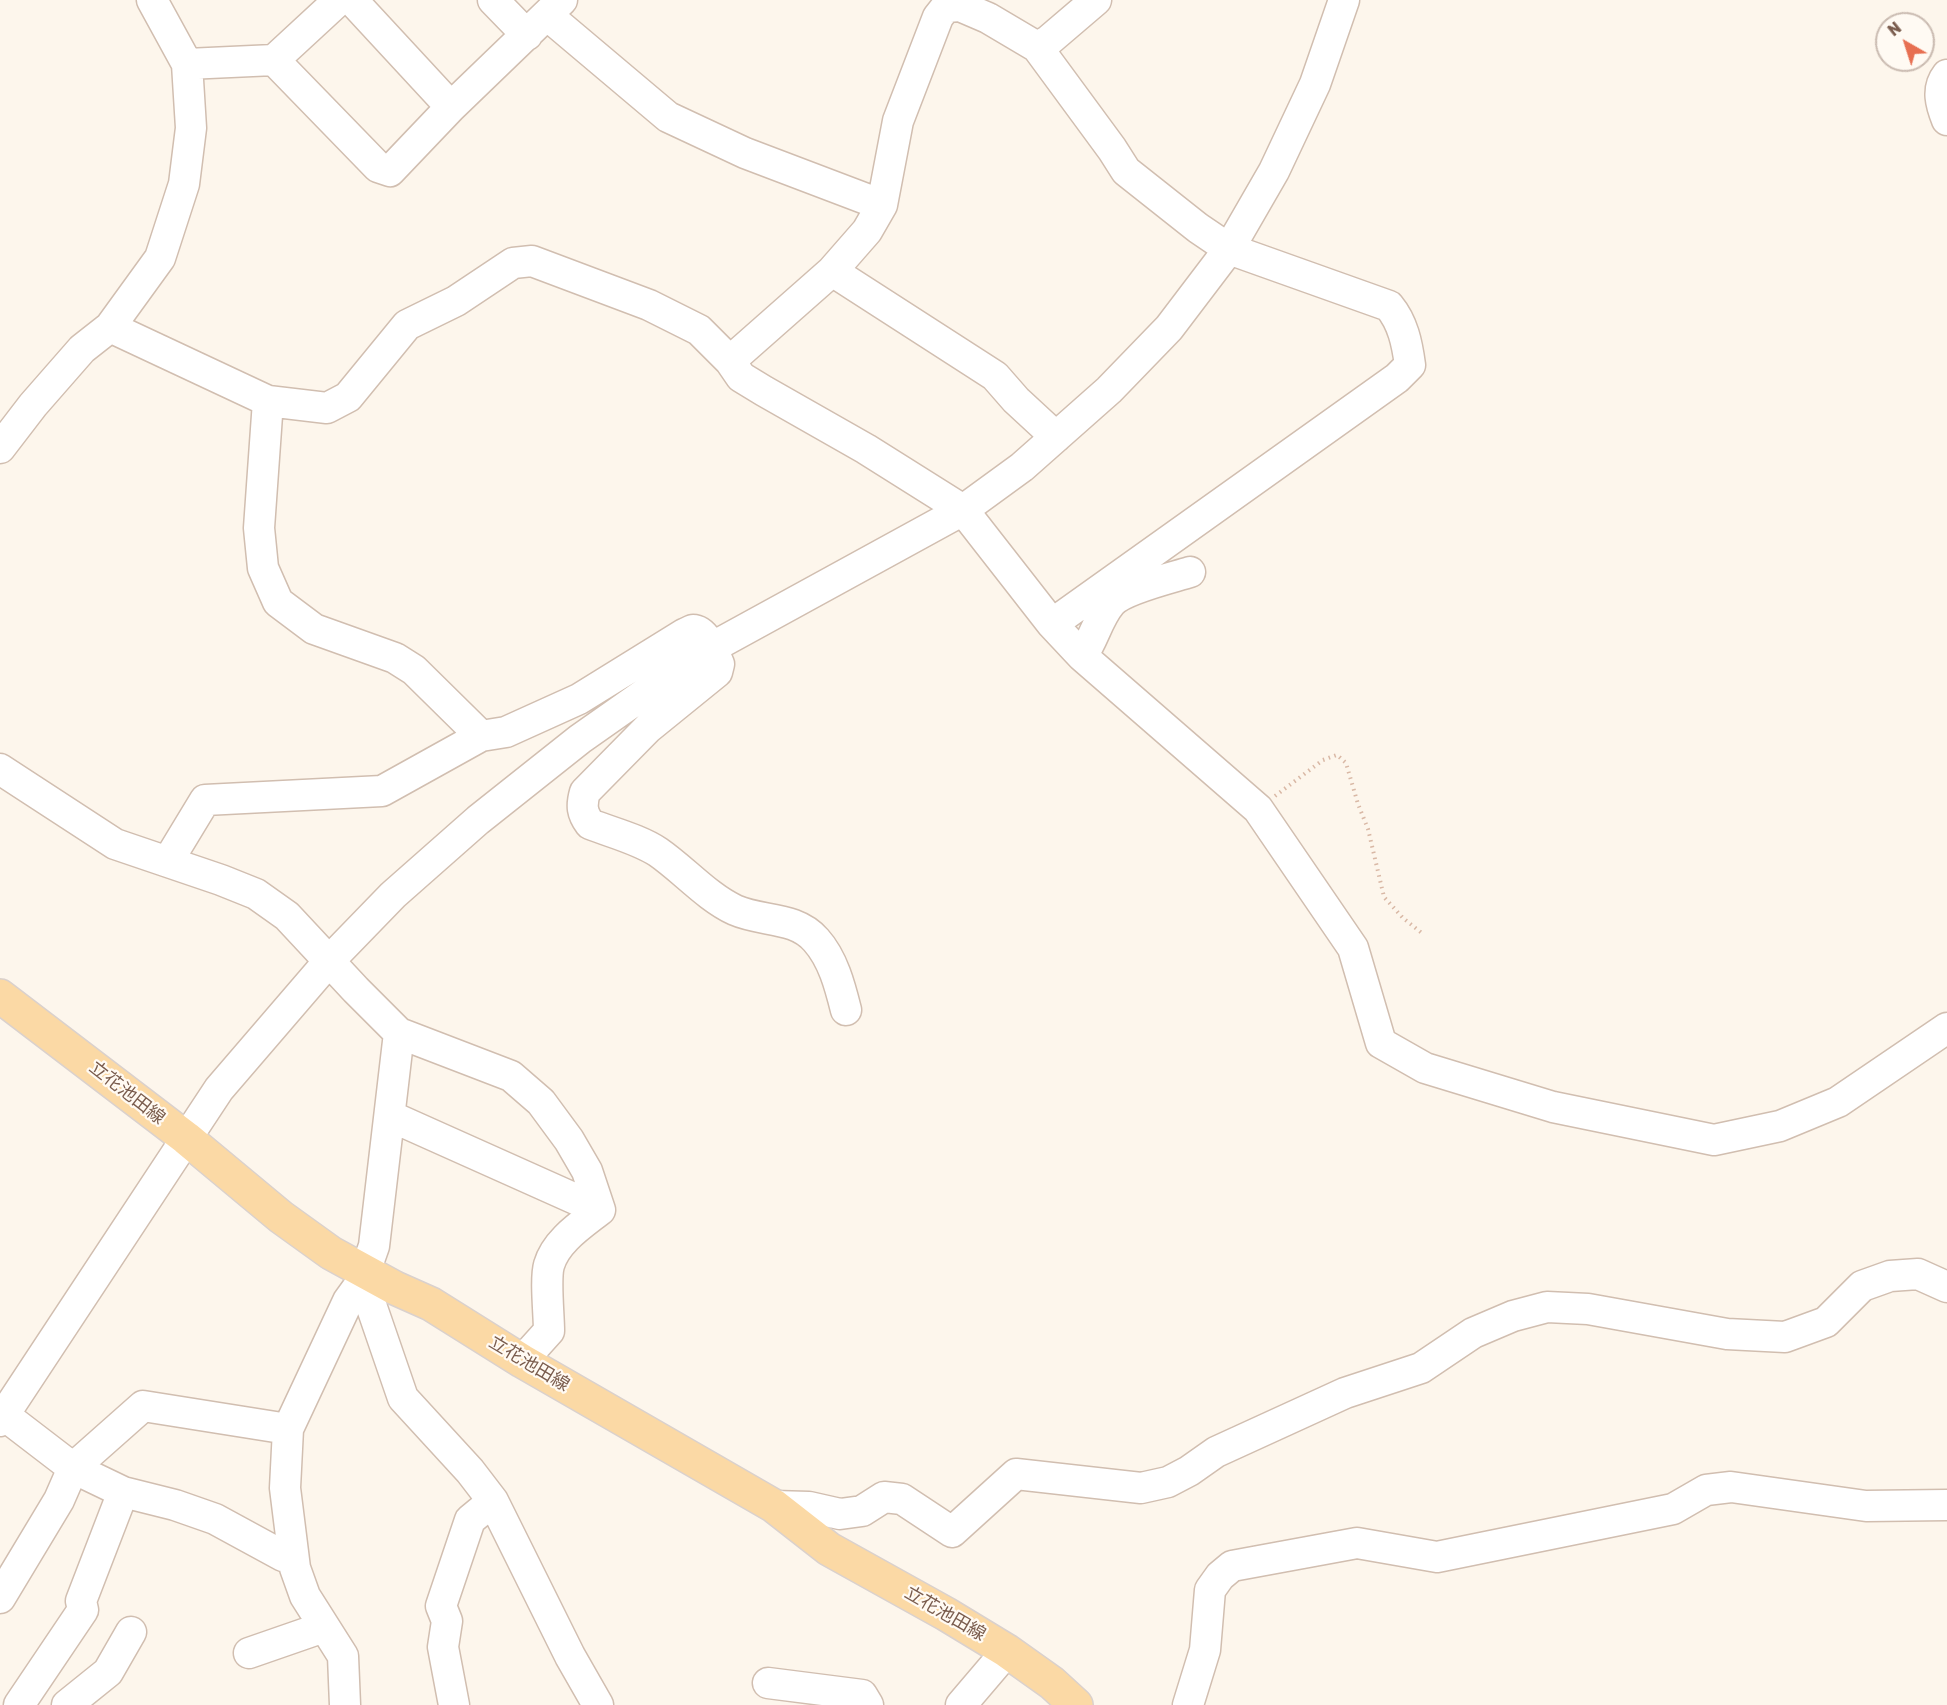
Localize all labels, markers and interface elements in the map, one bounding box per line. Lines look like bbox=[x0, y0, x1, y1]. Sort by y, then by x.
north arrow bbox=[1875, 12, 1935, 72]
text: N bbox=[1884, 18, 1905, 40]
street label: 立花池田線 bbox=[85, 1057, 169, 1129]
street label: 立花池田線 bbox=[485, 1332, 573, 1396]
street label: 立花池田線 bbox=[901, 1582, 989, 1646]

